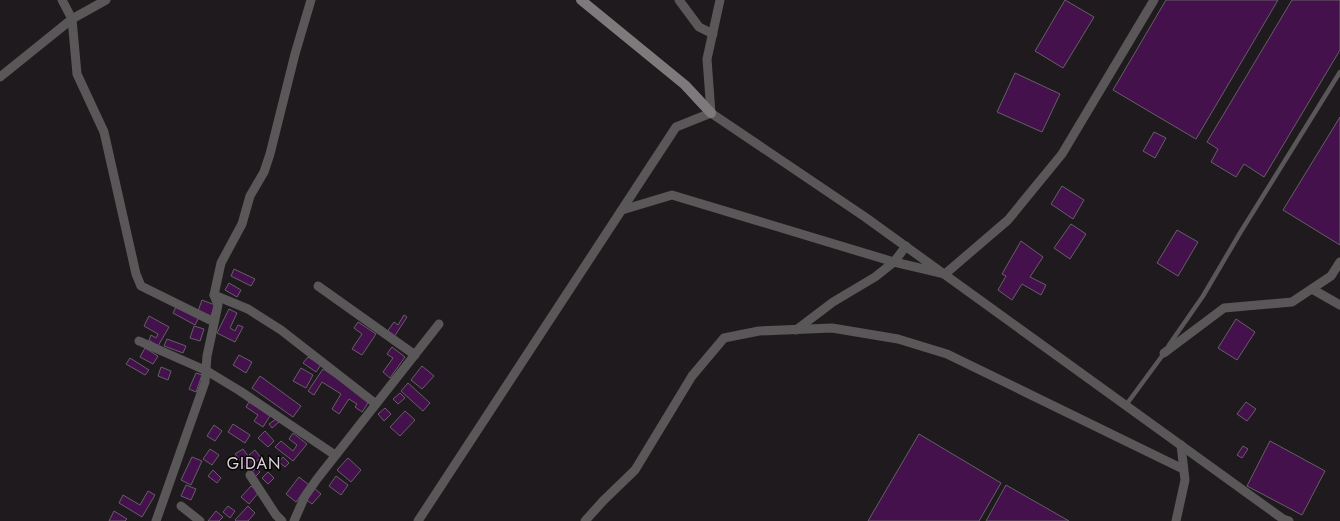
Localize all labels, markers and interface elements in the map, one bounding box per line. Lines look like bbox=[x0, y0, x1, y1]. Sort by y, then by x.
district label: GIDAN bbox=[227, 452, 281, 475]

